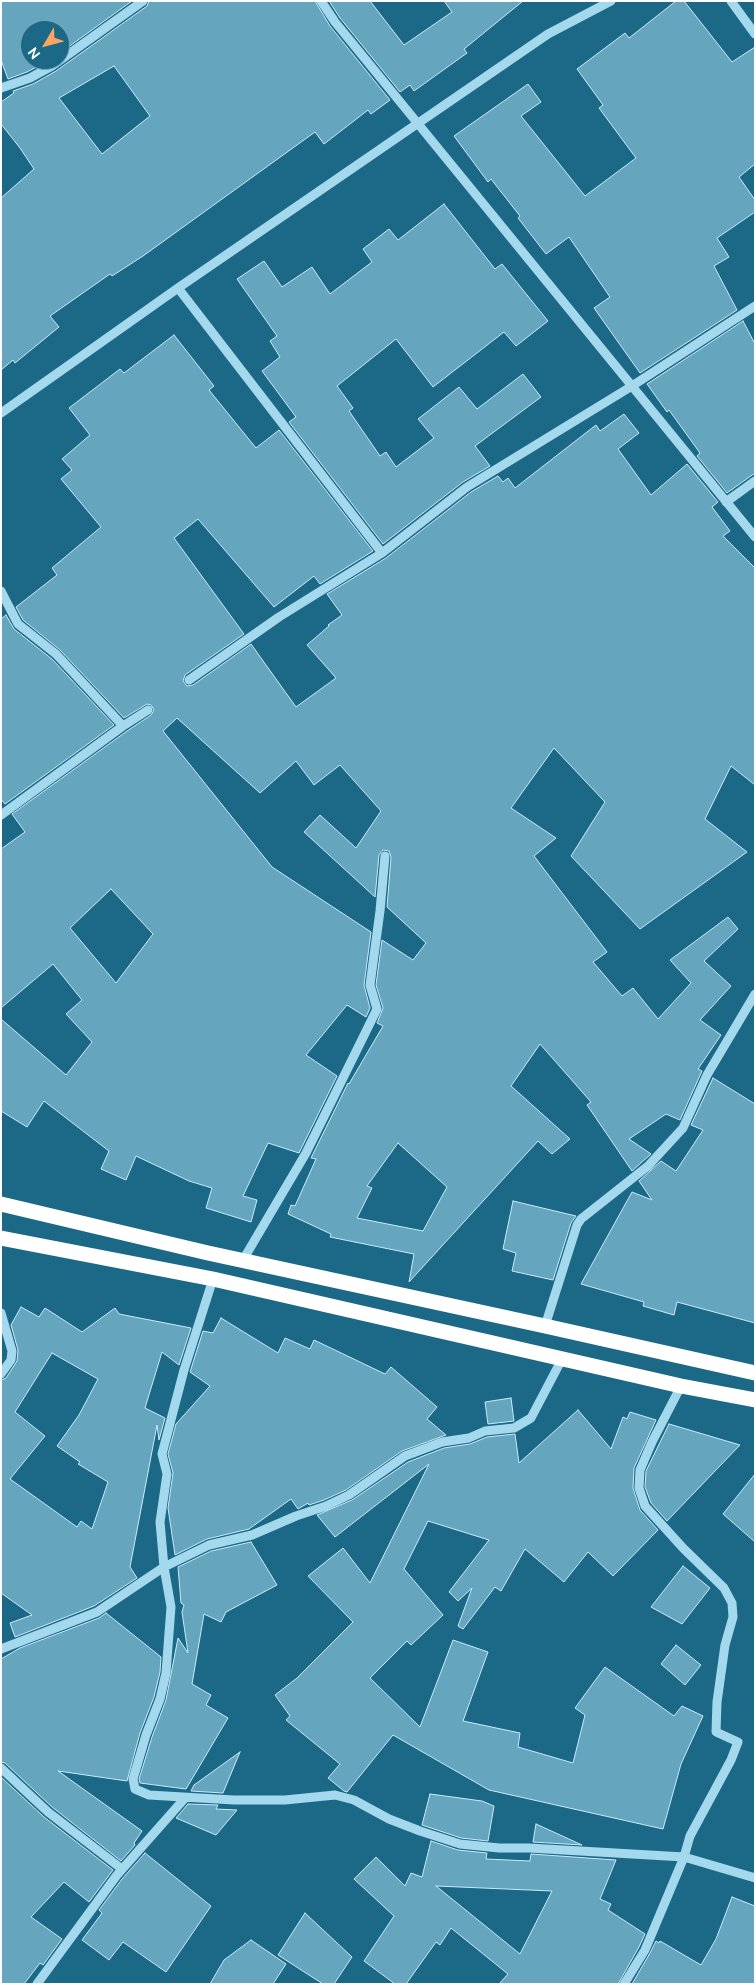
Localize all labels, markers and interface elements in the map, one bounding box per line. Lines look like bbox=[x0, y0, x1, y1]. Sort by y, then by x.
north arrow bbox=[20, 20, 70, 70]
text: N bbox=[24, 44, 43, 62]

